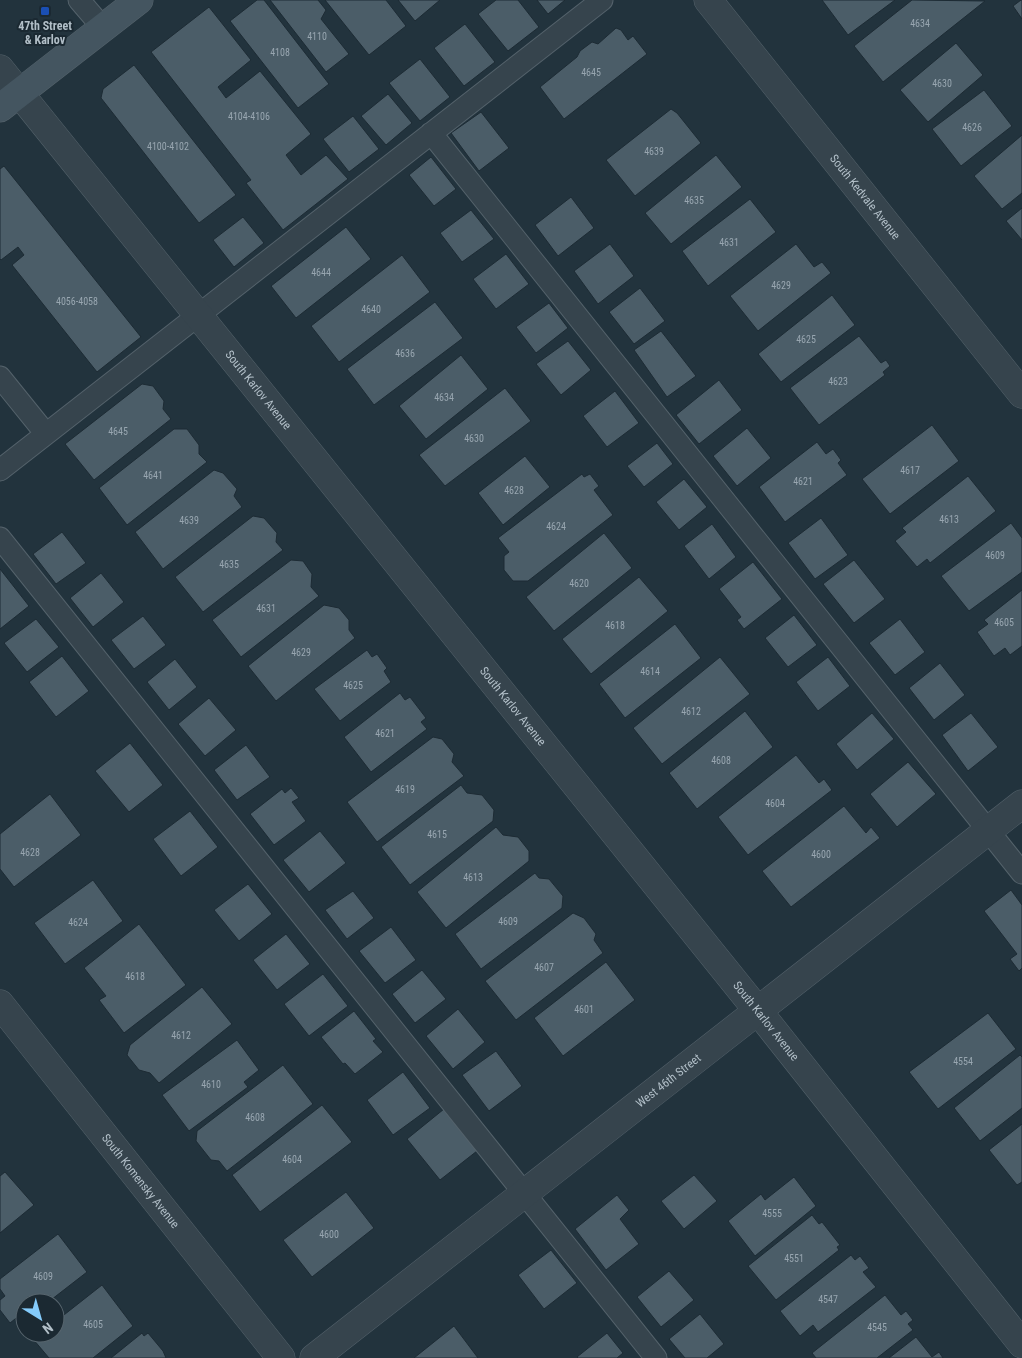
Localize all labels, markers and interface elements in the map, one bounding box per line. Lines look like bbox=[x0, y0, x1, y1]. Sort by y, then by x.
marker: 47th Street & Karlov bbox=[39, 5, 51, 17]
house number: 4634 bbox=[910, 18, 930, 29]
place label: 47th Street & Karlov bbox=[18, 19, 72, 47]
house number: 4110 bbox=[307, 31, 327, 42]
house number: 4108 bbox=[270, 47, 290, 58]
house number: 4645 bbox=[581, 67, 601, 78]
house number: 4630 bbox=[932, 78, 952, 89]
house number: 4104-4106 bbox=[228, 111, 270, 122]
house number: 4626 bbox=[962, 122, 982, 133]
house number: 4100-4102 bbox=[147, 141, 189, 152]
house number: 4639 bbox=[644, 146, 664, 157]
street label: South Kedvale Avenue bbox=[827, 152, 903, 243]
house number: 4635 bbox=[684, 195, 704, 206]
house number: 4631 bbox=[719, 237, 739, 248]
house number: 4644 bbox=[311, 267, 331, 278]
house number: 4629 bbox=[771, 280, 791, 291]
house number: 4056-4058 bbox=[56, 296, 98, 307]
house number: 4640 bbox=[361, 304, 381, 315]
house number: 4625 bbox=[796, 334, 816, 345]
street label: South Karlov Avenue bbox=[222, 348, 294, 433]
house number: 4636 bbox=[395, 348, 415, 359]
house number: 4623 bbox=[828, 376, 848, 387]
house number: 4634 bbox=[434, 392, 454, 403]
house number: 4645 bbox=[108, 426, 128, 437]
house number: 4630 bbox=[464, 433, 484, 444]
house number: 4617 bbox=[900, 465, 920, 476]
house number: 4641 bbox=[143, 470, 163, 481]
house number: 4621 bbox=[793, 476, 813, 487]
house number: 4628 bbox=[504, 485, 524, 496]
house number: 4613 bbox=[939, 514, 959, 525]
house number: 4639 bbox=[179, 515, 199, 526]
house number: 4624 bbox=[546, 521, 566, 532]
house number: 4609 bbox=[985, 550, 1005, 561]
house number: 4635 bbox=[219, 559, 239, 570]
house number: 4620 bbox=[569, 578, 589, 589]
house number: 4631 bbox=[256, 603, 276, 614]
house number: 4605 bbox=[994, 617, 1014, 628]
house number: 4618 bbox=[605, 620, 625, 631]
house number: 4629 bbox=[291, 647, 311, 658]
street label: South Karlov Avenue bbox=[477, 664, 549, 749]
house number: 4614 bbox=[640, 666, 660, 677]
house number: 4625 bbox=[343, 680, 363, 691]
house number: 4612 bbox=[681, 706, 701, 717]
house number: 4621 bbox=[375, 728, 395, 739]
house number: 4608 bbox=[711, 755, 731, 766]
house number: 4619 bbox=[395, 784, 415, 795]
house number: 4604 bbox=[765, 798, 785, 809]
house number: 4615 bbox=[427, 829, 447, 840]
house number: 4628 bbox=[20, 847, 40, 858]
house number: 4600 bbox=[811, 849, 831, 860]
house number: 4613 bbox=[463, 872, 483, 883]
house number: 4609 bbox=[498, 916, 518, 927]
house number: 4624 bbox=[68, 917, 88, 928]
house number: 4607 bbox=[534, 962, 554, 973]
house number: 4618 bbox=[125, 971, 145, 982]
street label: South Karlov Avenue bbox=[730, 979, 802, 1064]
house number: 4601 bbox=[574, 1004, 594, 1015]
house number: 4612 bbox=[171, 1030, 191, 1041]
street label: West 46th Street bbox=[633, 1051, 704, 1110]
house number: 4554 bbox=[953, 1056, 973, 1067]
house number: 4610 bbox=[201, 1079, 221, 1090]
house number: 4608 bbox=[245, 1112, 265, 1123]
street label: South Komensky Avenue bbox=[99, 1131, 182, 1231]
house number: 4604 bbox=[282, 1154, 302, 1165]
house number: 4555 bbox=[762, 1208, 782, 1219]
house number: 4600 bbox=[319, 1229, 339, 1240]
house number: 4551 bbox=[784, 1253, 804, 1264]
house number: 4609 bbox=[33, 1271, 53, 1282]
north arrow bbox=[15, 1293, 65, 1343]
house number: 4547 bbox=[818, 1294, 838, 1305]
text: N bbox=[40, 1319, 56, 1337]
house number: 4605 bbox=[83, 1319, 103, 1330]
house number: 4545 bbox=[867, 1322, 887, 1333]

